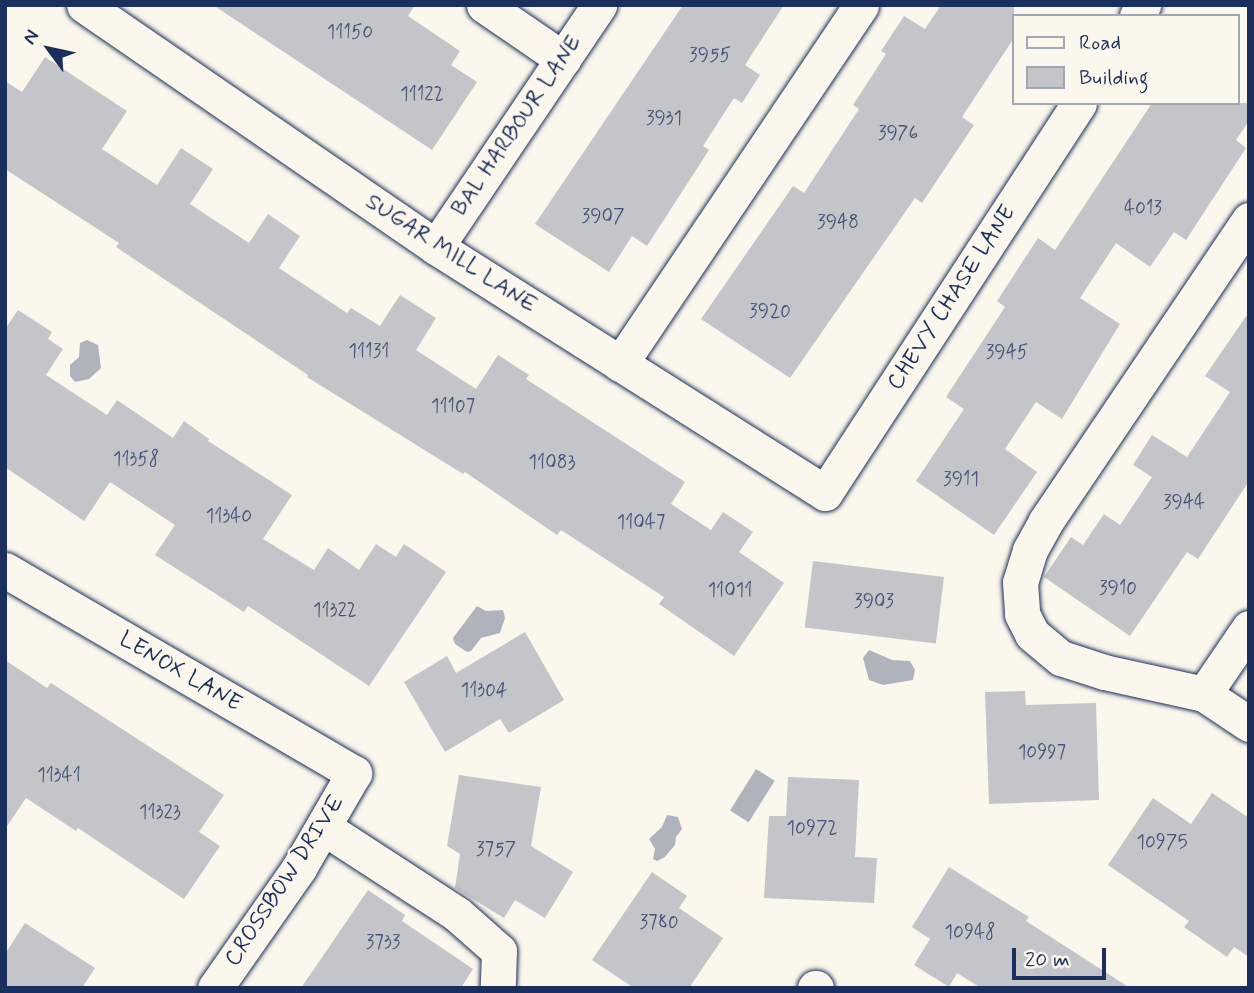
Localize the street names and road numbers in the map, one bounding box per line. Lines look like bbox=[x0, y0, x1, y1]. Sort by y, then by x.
street label: BAL HARBOUR LANE bbox=[445, 29, 589, 223]
street label: SUGAR MILL LANE bbox=[358, 187, 544, 321]
street label: CHEVY CHASE LANE bbox=[880, 198, 1024, 398]
street label: LENOX LANE bbox=[113, 625, 247, 719]
street label: CROSSBOW DRIVE bbox=[219, 790, 351, 972]

